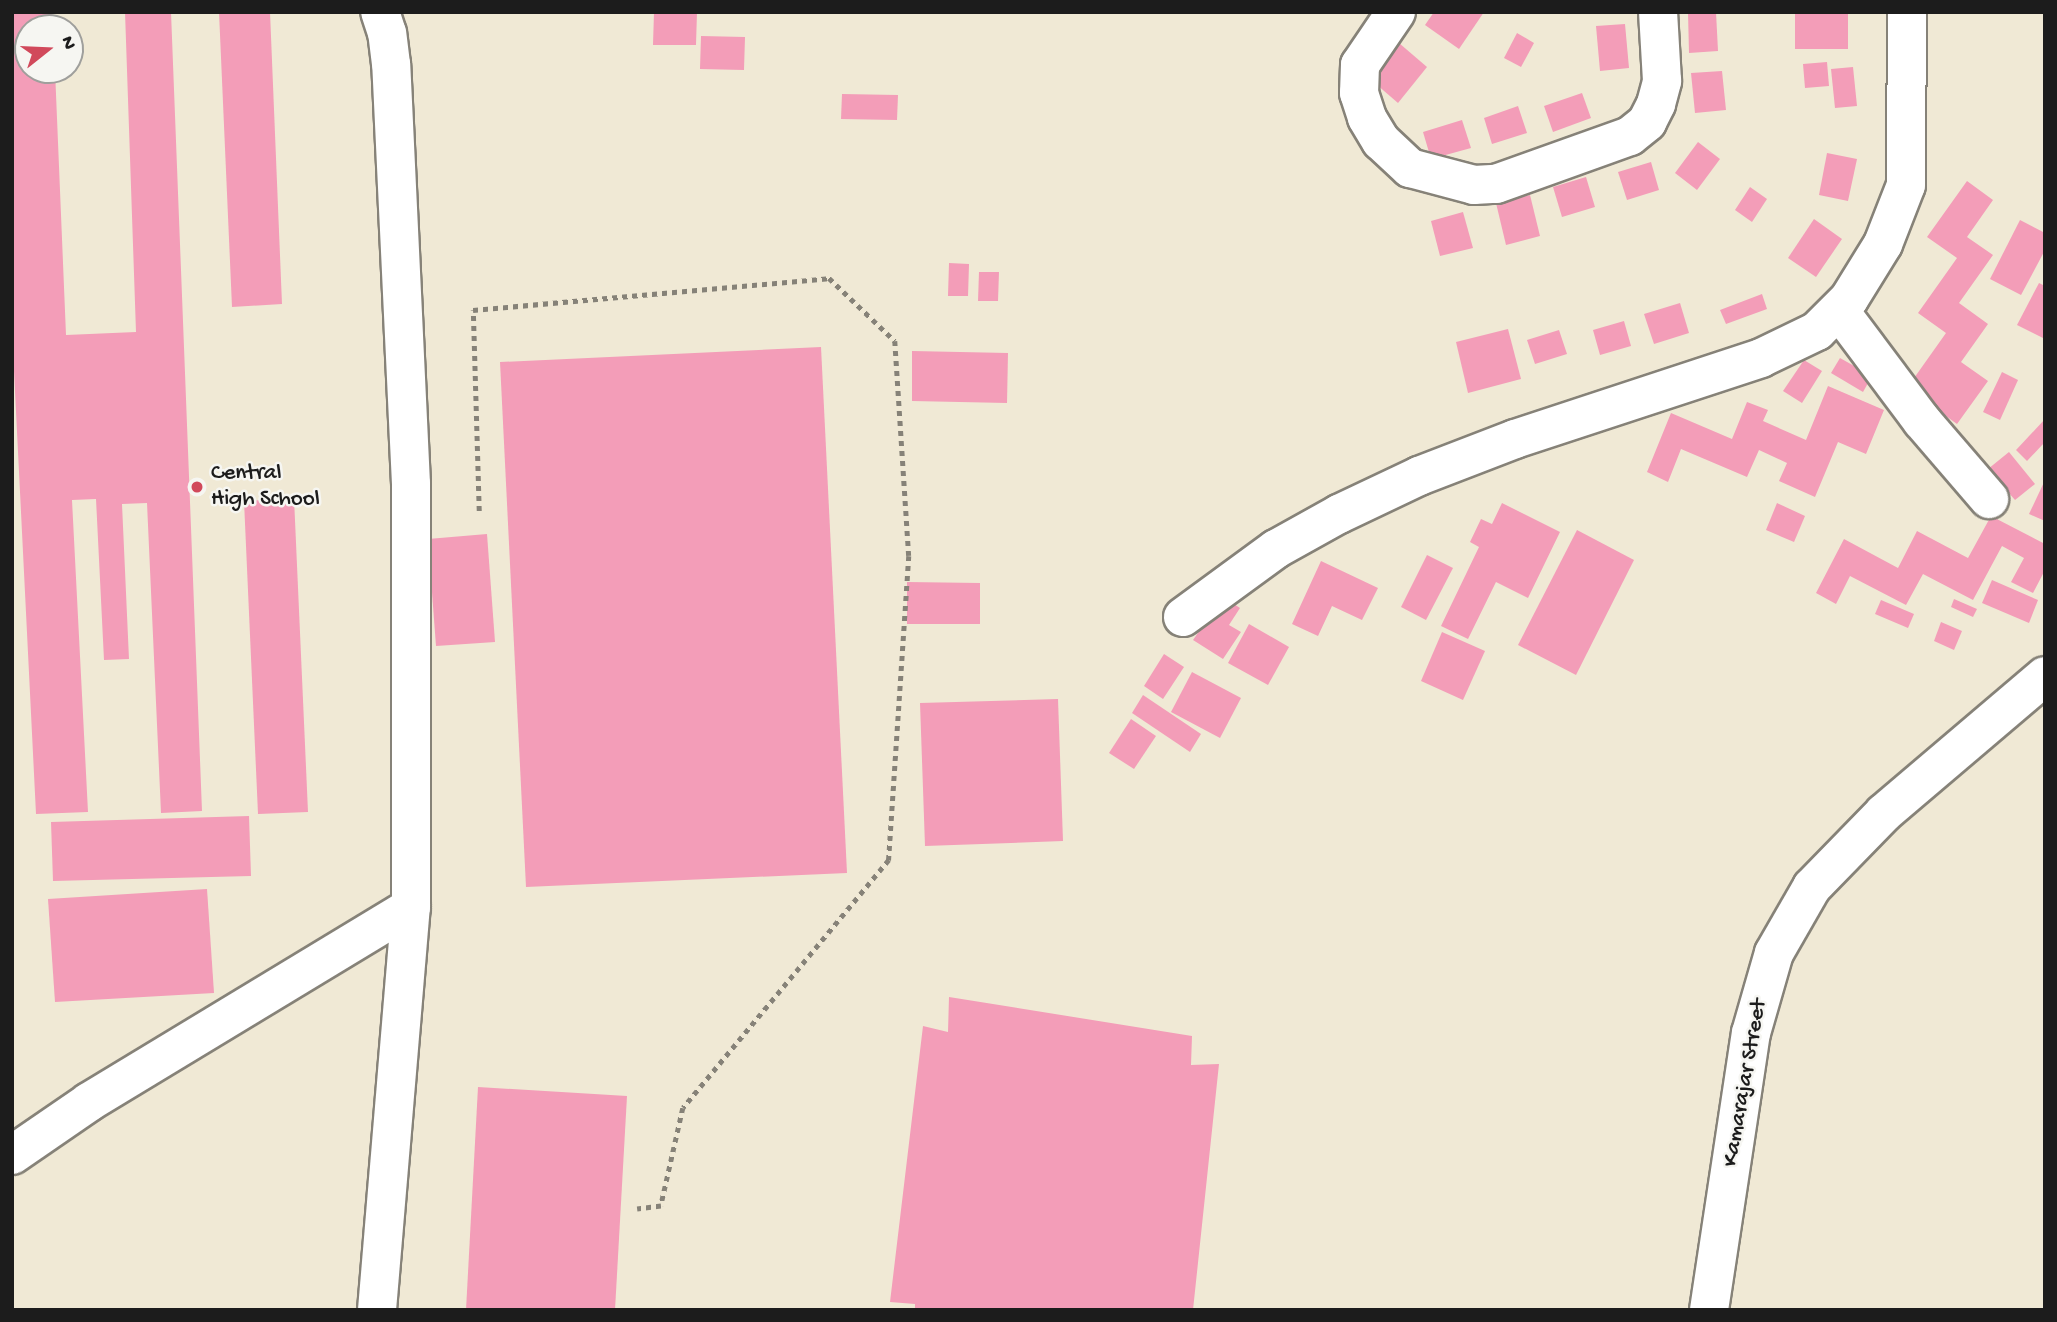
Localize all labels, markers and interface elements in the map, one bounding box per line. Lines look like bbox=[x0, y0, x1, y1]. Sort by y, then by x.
north arrow bbox=[14, 14, 84, 84]
text: N bbox=[55, 34, 80, 52]
place label: Central High School bbox=[211, 460, 320, 514]
marker: Central High School bbox=[189, 479, 205, 495]
street label: Kamarajar Street bbox=[1718, 997, 1774, 1169]

